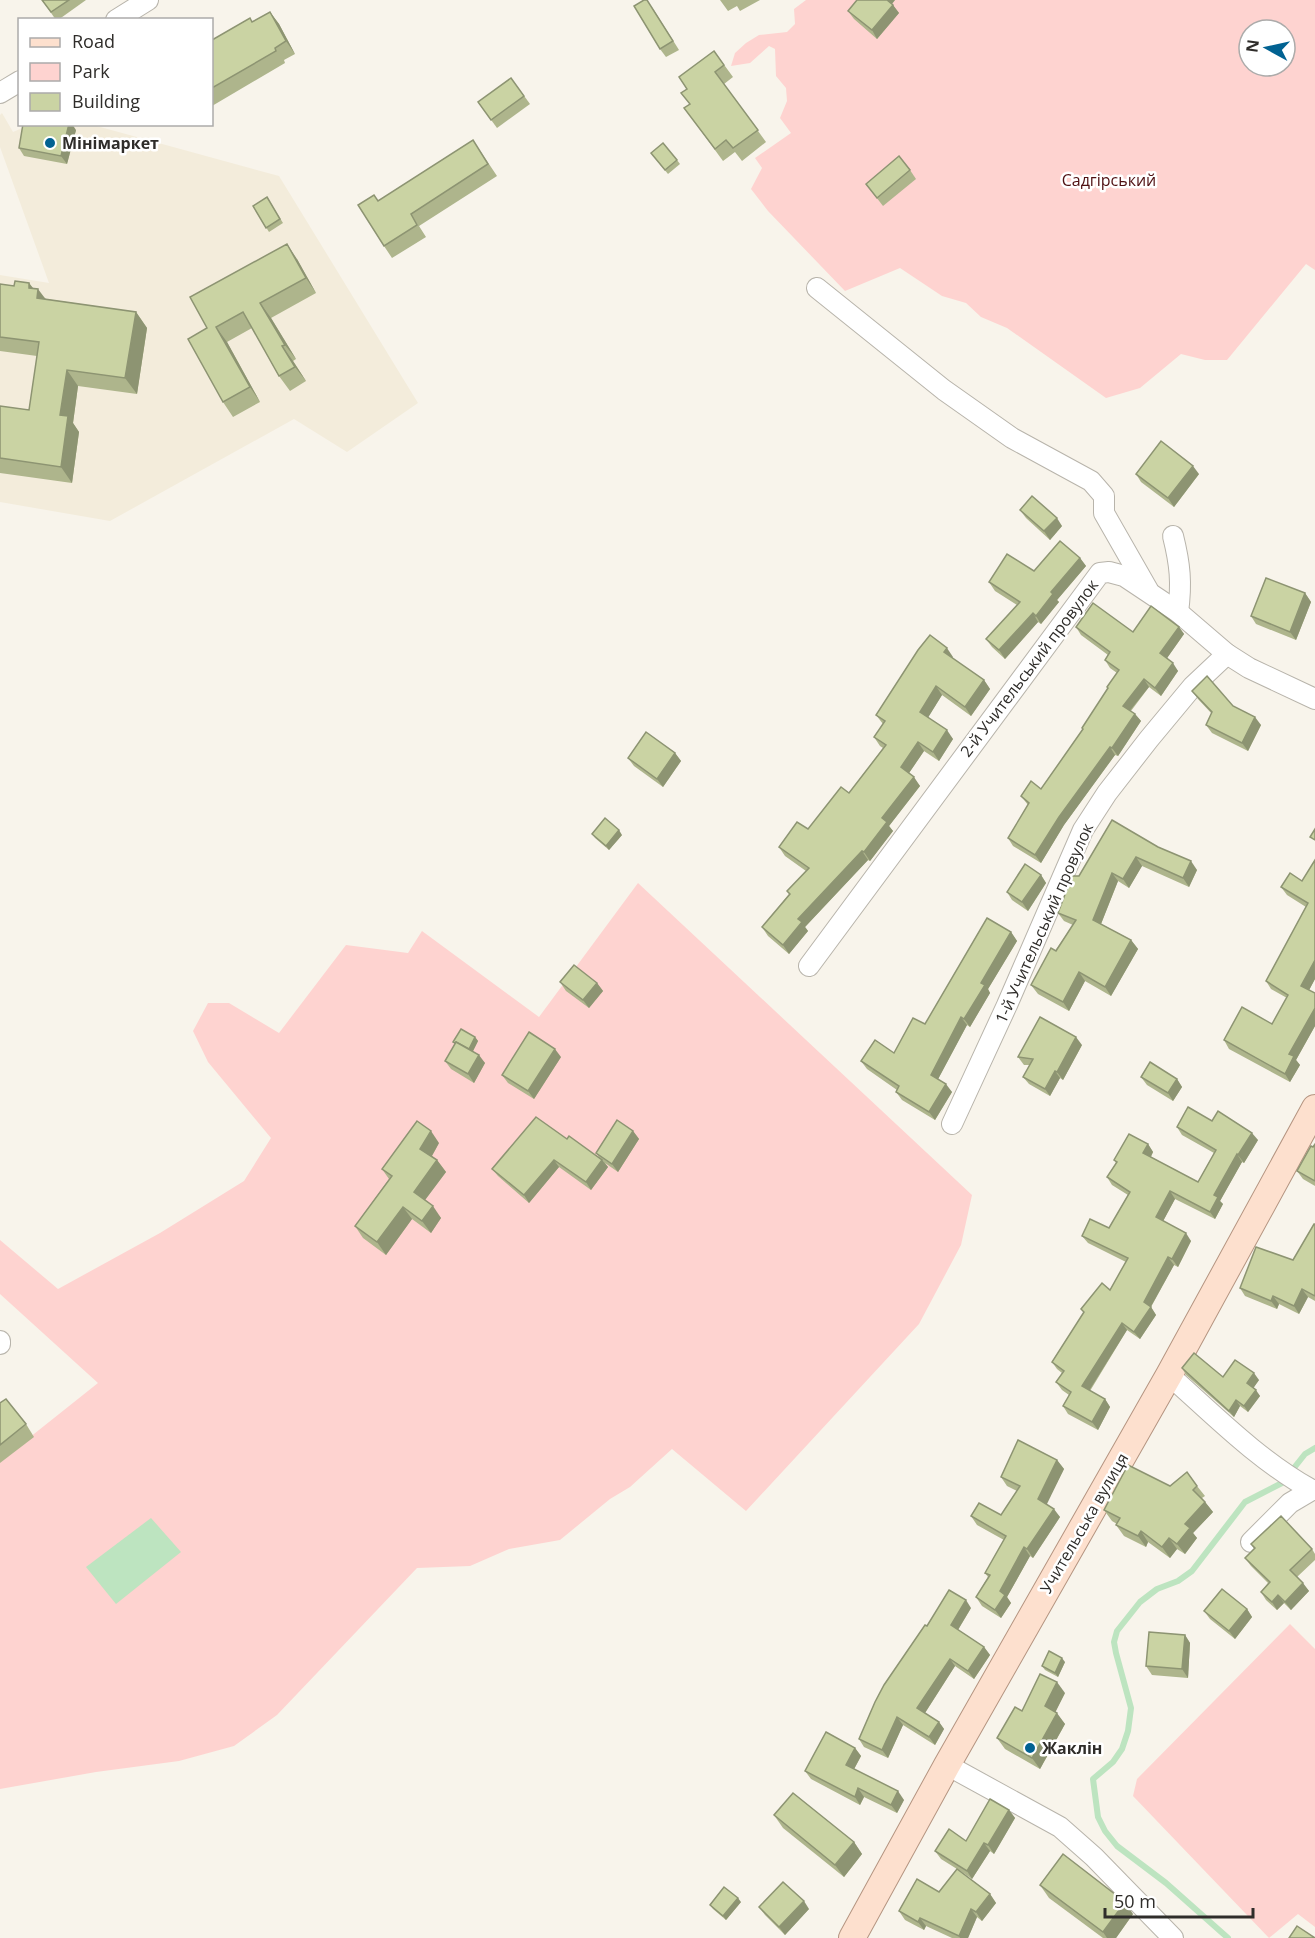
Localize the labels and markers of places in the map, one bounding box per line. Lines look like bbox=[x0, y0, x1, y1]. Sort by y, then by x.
place label: Мінімаркет bbox=[62, 132, 159, 154]
marker: Мінімаркет bbox=[43, 136, 57, 150]
place label: Жаклін bbox=[1042, 1737, 1102, 1759]
marker: Жаклін bbox=[1023, 1741, 1037, 1755]

